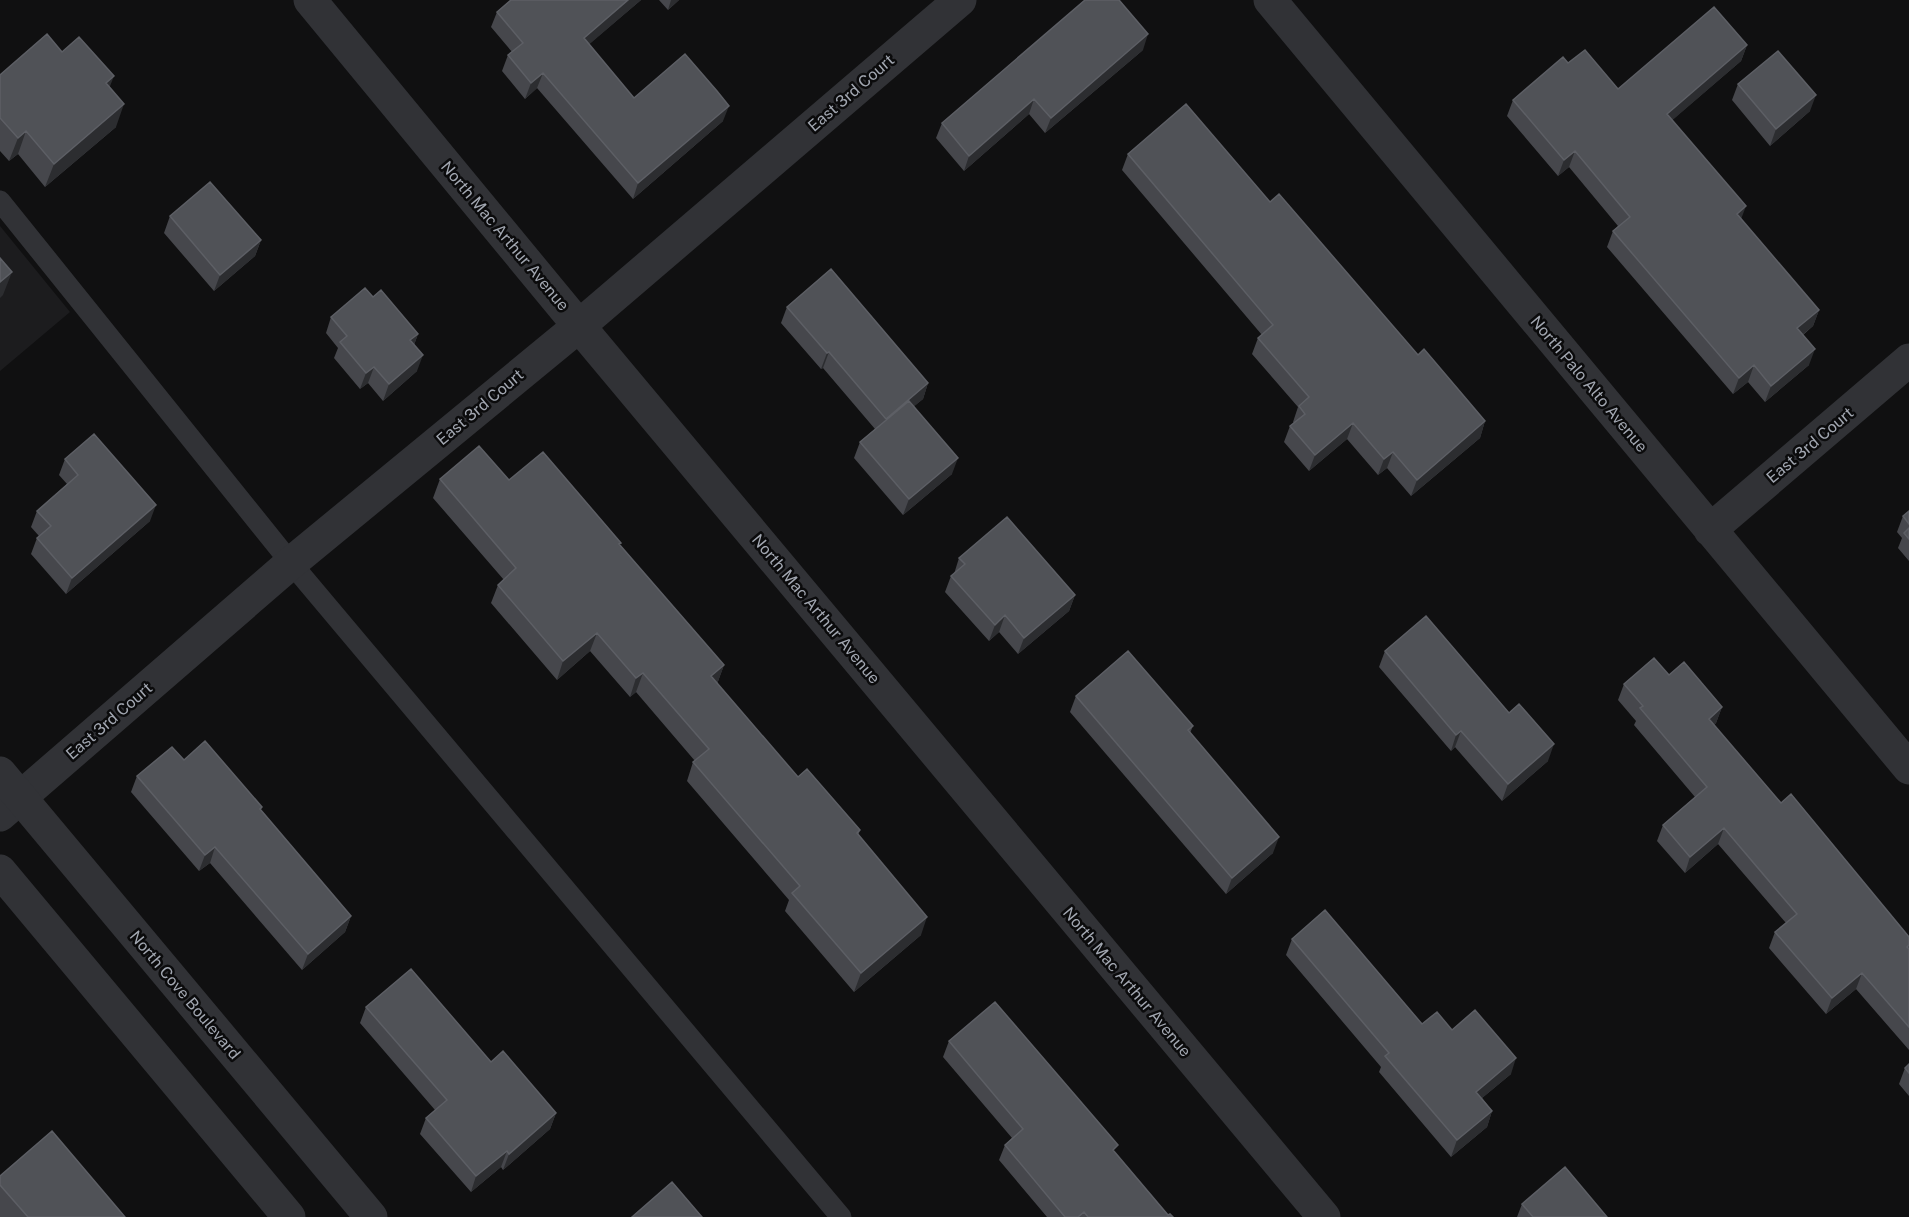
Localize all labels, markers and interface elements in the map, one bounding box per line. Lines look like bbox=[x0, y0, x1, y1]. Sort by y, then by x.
street label: East 3rd Court bbox=[804, 50, 898, 136]
street label: North Mac Arthur Avenue bbox=[437, 157, 573, 315]
street label: North Palo Alto Avenue bbox=[1526, 312, 1652, 456]
street label: East 3rd Court bbox=[433, 365, 527, 449]
street label: East 3rd Court bbox=[1763, 403, 1857, 487]
street label: North Mac Arthur Avenue bbox=[748, 530, 884, 688]
street label: East 3rd Court bbox=[62, 678, 156, 764]
street label: North Mac Arthur Avenue bbox=[1059, 903, 1195, 1061]
street label: North Cove Boulevard bbox=[126, 927, 244, 1063]

